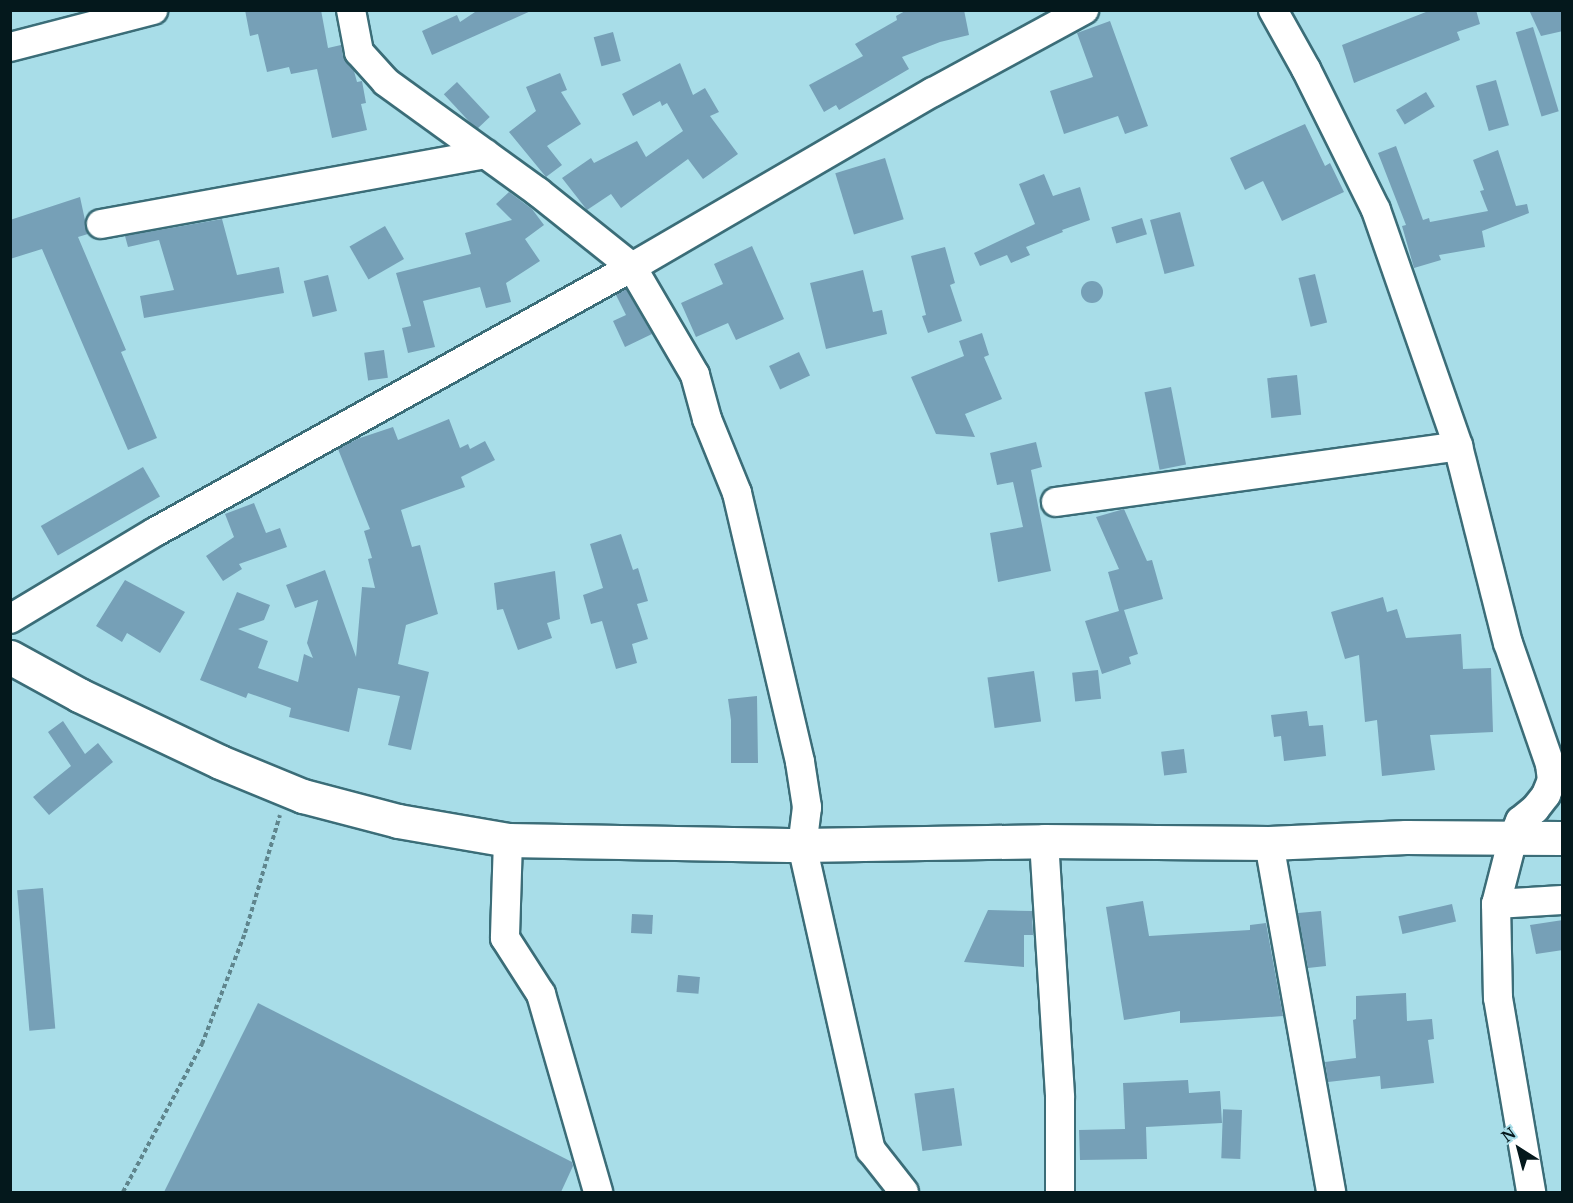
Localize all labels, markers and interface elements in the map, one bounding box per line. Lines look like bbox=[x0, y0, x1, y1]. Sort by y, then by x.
north arrow bbox=[1489, 1119, 1549, 1179]
text: N bbox=[1497, 1122, 1520, 1147]

